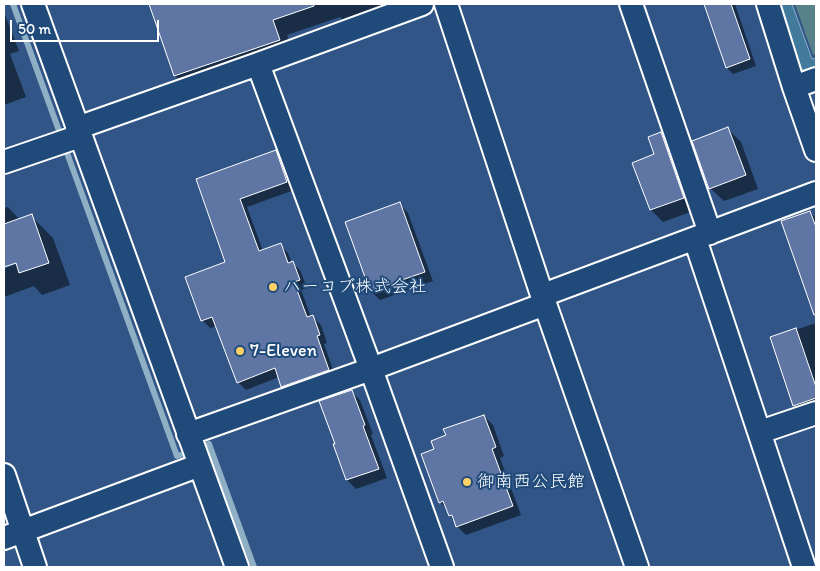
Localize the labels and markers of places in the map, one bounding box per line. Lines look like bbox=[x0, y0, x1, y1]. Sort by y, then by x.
place label: ハーコブ株式会社 bbox=[283, 276, 427, 298]
marker: ハーコブ株式会社 bbox=[267, 281, 279, 293]
place label: 7-Eleven bbox=[250, 340, 317, 362]
marker: 7-Eleven bbox=[234, 345, 246, 357]
place label: 御南西公民館 bbox=[477, 471, 585, 493]
marker: 御南西公民館 bbox=[461, 476, 473, 488]

